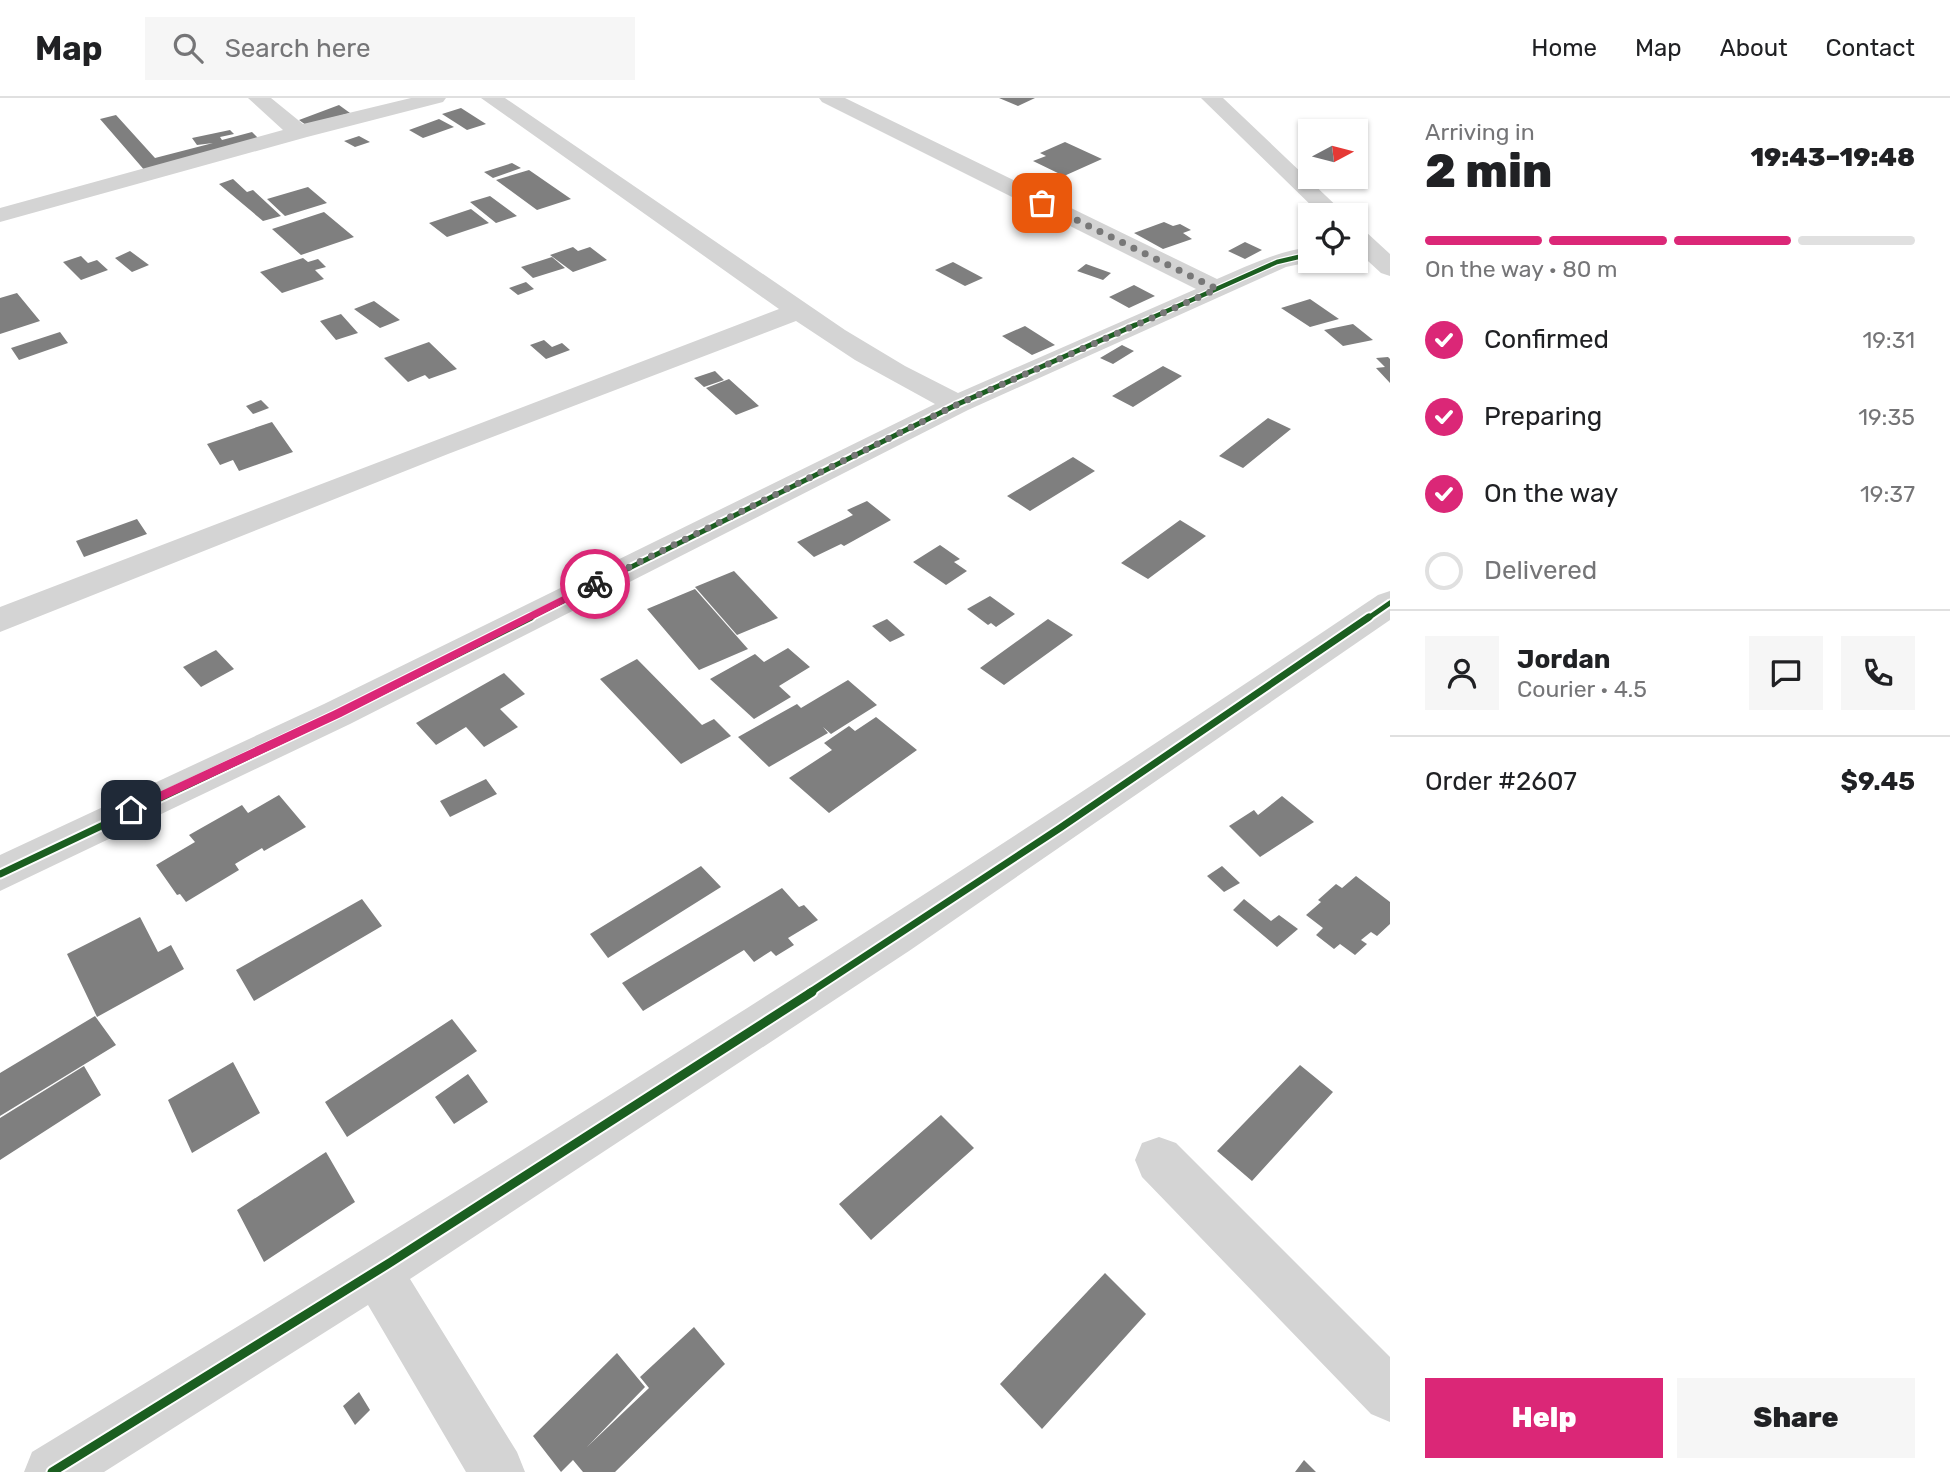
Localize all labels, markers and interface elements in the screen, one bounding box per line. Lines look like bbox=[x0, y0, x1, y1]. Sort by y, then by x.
search box bbox=[145, 17, 635, 80]
text: Map bbox=[35, 29, 103, 68]
icon: search bbox=[169, 29, 207, 67]
text: Search here bbox=[225, 33, 370, 64]
text: Home bbox=[1531, 34, 1597, 62]
text: Map bbox=[1635, 34, 1682, 62]
text: About bbox=[1720, 34, 1788, 62]
text: Contact bbox=[1826, 34, 1915, 62]
text: Arriving in bbox=[1425, 118, 1535, 146]
north arrow bbox=[1298, 119, 1368, 189]
map controls bbox=[1298, 119, 1368, 273]
text: 19:43–19:48 bbox=[1750, 142, 1915, 173]
text: 2 min bbox=[1425, 144, 1552, 199]
pin bbox=[1012, 173, 1072, 233]
icon: bag bbox=[1023, 184, 1061, 222]
button: locate bbox=[1298, 203, 1368, 273]
text: On the way · 80 m bbox=[1425, 255, 1617, 283]
icon: check bbox=[1425, 321, 1463, 359]
text: Confirmed bbox=[1484, 324, 1609, 355]
text: 19:31 bbox=[1862, 326, 1915, 354]
icon: check bbox=[1425, 398, 1463, 436]
text: Preparing bbox=[1484, 401, 1602, 432]
text: 19:35 bbox=[1858, 403, 1915, 431]
icon: check bbox=[1425, 475, 1463, 513]
text: On the way bbox=[1484, 478, 1618, 509]
text: 19:37 bbox=[1860, 480, 1915, 508]
courier bbox=[560, 549, 630, 619]
text: Delivered bbox=[1484, 555, 1597, 586]
icon: bike bbox=[576, 565, 614, 603]
button: person bbox=[1425, 636, 1499, 710]
button: chat bbox=[1749, 636, 1823, 710]
button: phone bbox=[1841, 636, 1915, 710]
text: Jordan bbox=[1517, 644, 1610, 675]
text: Courier · 4.5 bbox=[1517, 675, 1647, 703]
text: Order #2607 bbox=[1425, 766, 1577, 797]
text: $9.45 bbox=[1841, 766, 1915, 797]
pin bbox=[101, 780, 161, 840]
icon: home bbox=[112, 791, 150, 829]
button: Help bbox=[1425, 1378, 1663, 1458]
button: Share bbox=[1677, 1378, 1915, 1458]

